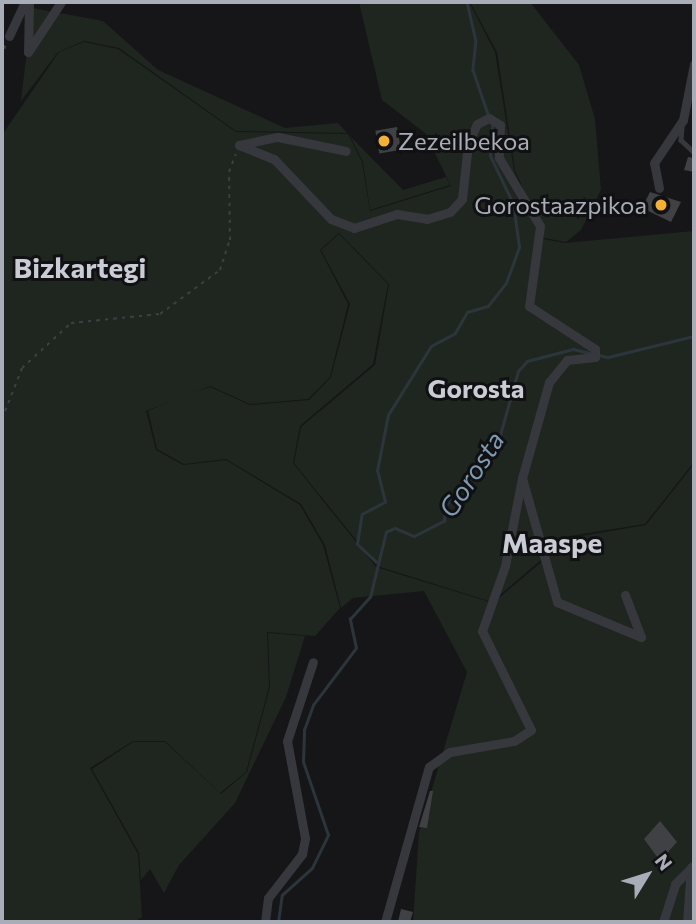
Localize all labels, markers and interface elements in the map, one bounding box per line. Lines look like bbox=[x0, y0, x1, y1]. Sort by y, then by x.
place label: Zezeilbekoa bbox=[398, 127, 530, 155]
marker: Zezeilbekoa bbox=[376, 133, 392, 149]
place label: Gorostaazpikoa bbox=[474, 191, 647, 219]
marker: Gorostaazpikoa bbox=[653, 197, 669, 213]
district label: Bizkartegi bbox=[14, 250, 146, 284]
district label: Gorosta bbox=[428, 372, 524, 404]
water label: Gorosta bbox=[432, 425, 510, 523]
district label: Maaspe bbox=[502, 525, 602, 559]
north arrow bbox=[612, 840, 682, 910]
text: N bbox=[650, 849, 677, 874]

